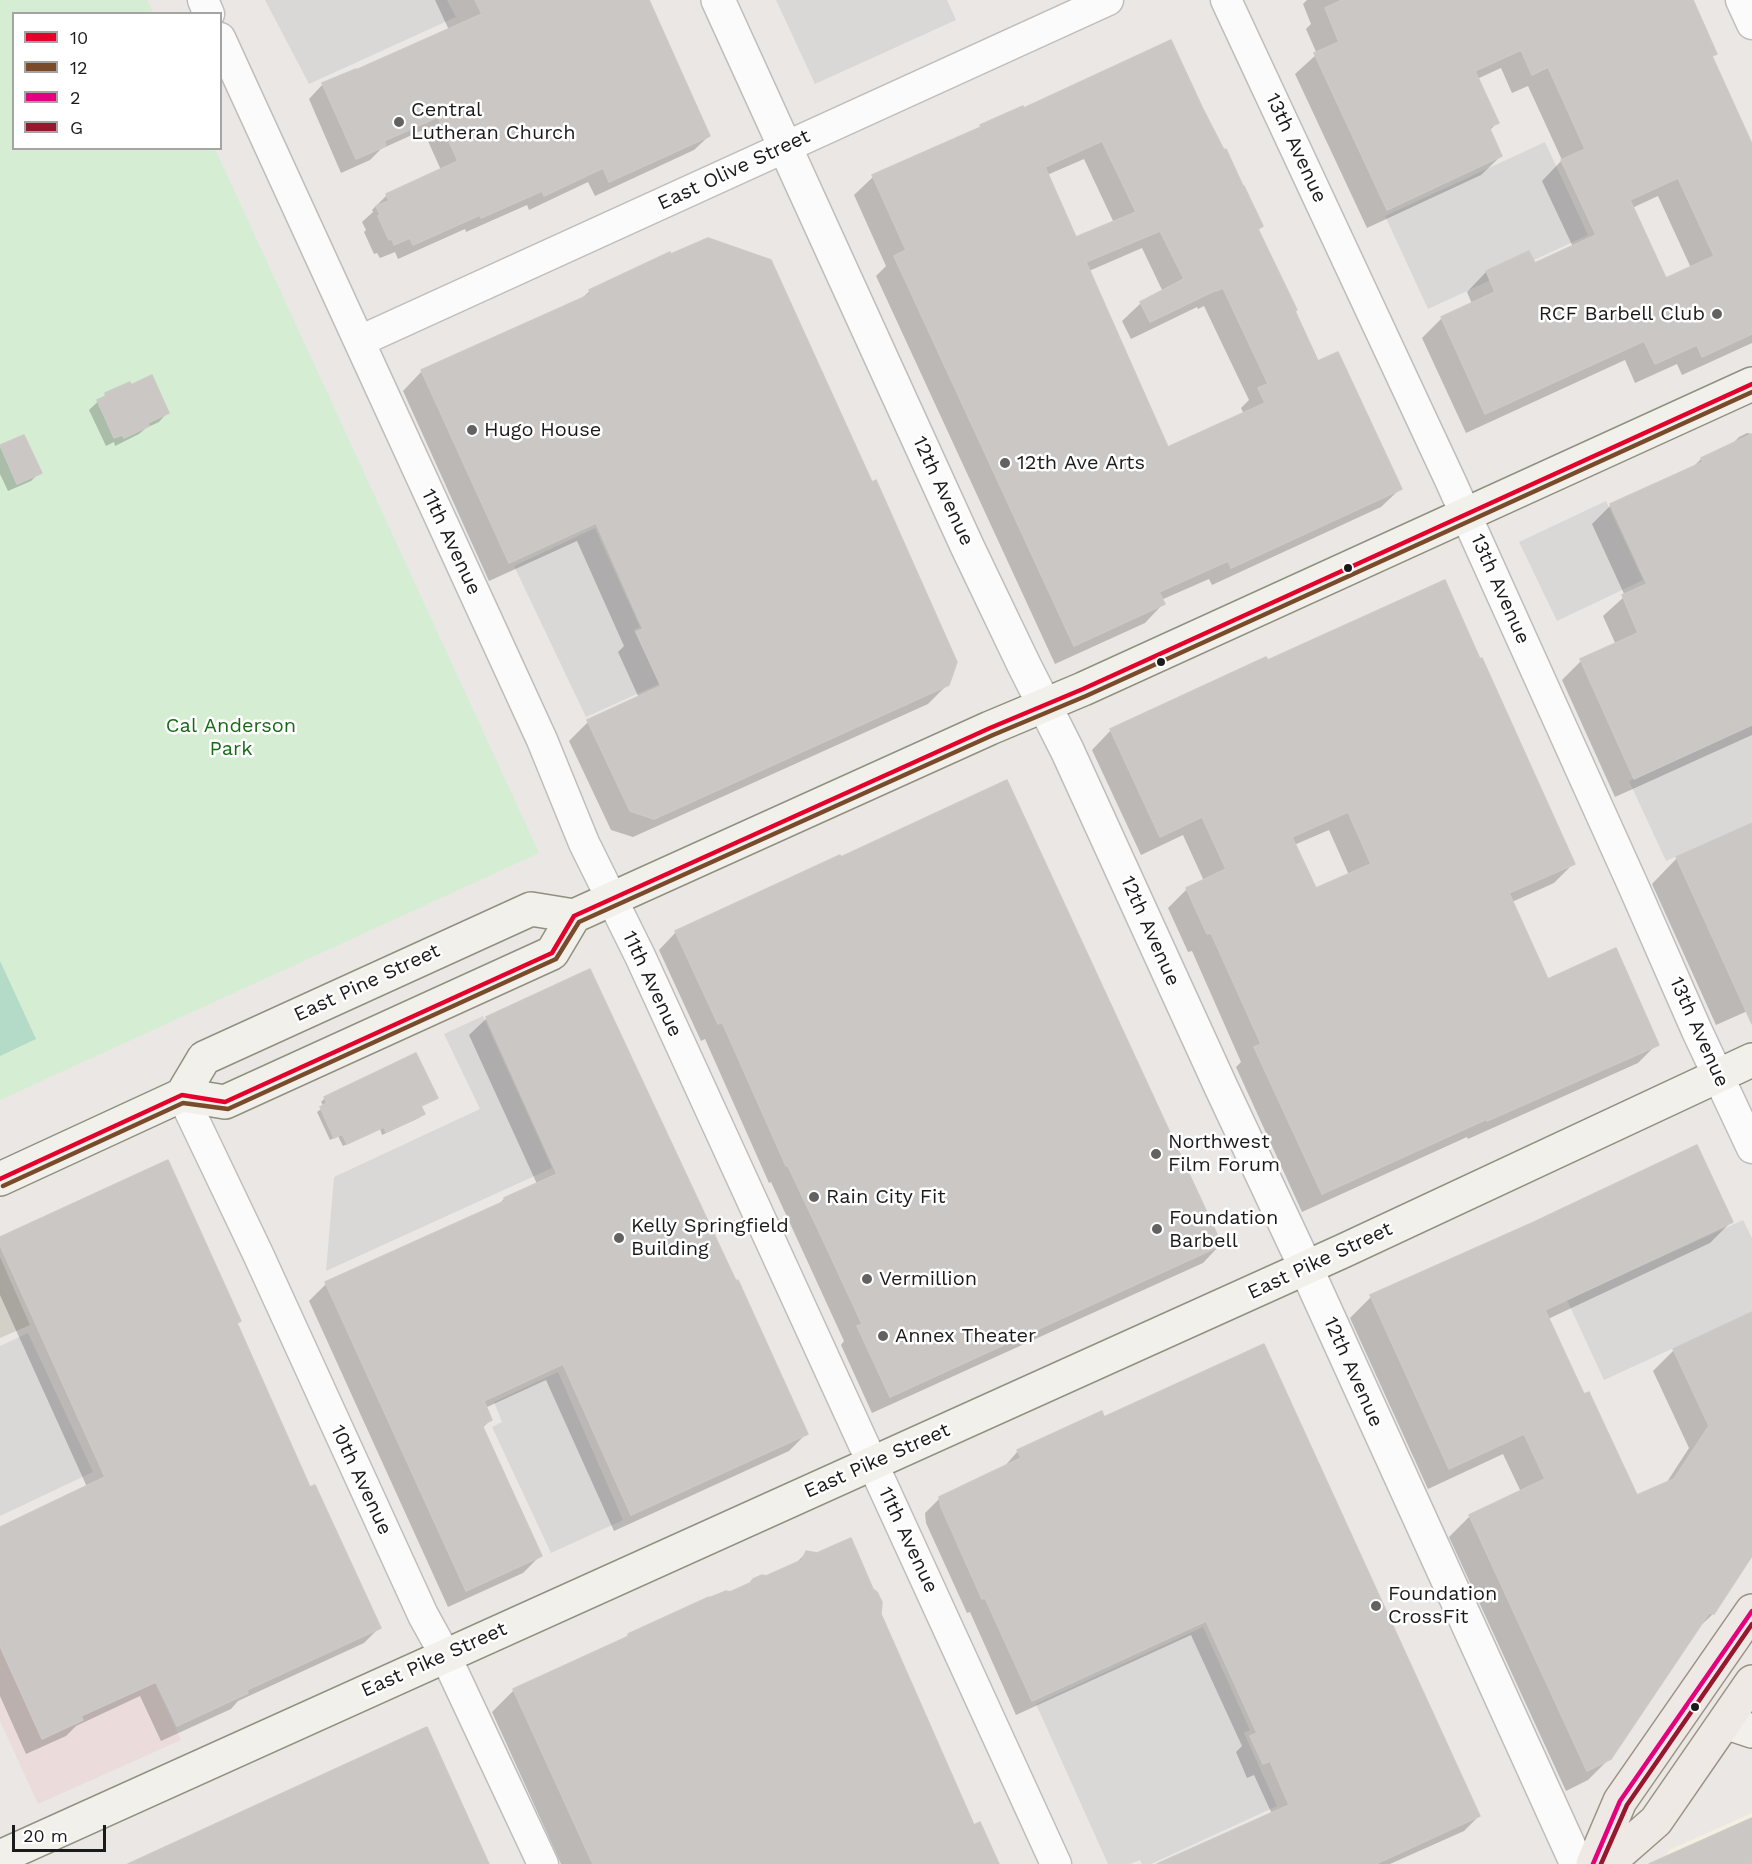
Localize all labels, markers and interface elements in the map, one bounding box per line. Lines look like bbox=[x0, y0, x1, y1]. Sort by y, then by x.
legend bbox=[12, 12, 222, 150]
text: 10 bbox=[70, 27, 88, 48]
text: 12 bbox=[70, 57, 88, 78]
text: 2 bbox=[70, 87, 81, 108]
street label: 13th Avenue bbox=[1260, 90, 1332, 206]
place label: Central Lutheran Church bbox=[411, 98, 576, 145]
marker: Central Lutheran Church bbox=[392, 115, 406, 129]
text: G bbox=[70, 117, 83, 138]
street label: East Olive Street bbox=[654, 124, 814, 216]
place label: RCF Barbell Club bbox=[1539, 302, 1705, 326]
marker: RCF Barbell Club bbox=[1710, 307, 1724, 321]
place label: Hugo House bbox=[484, 418, 601, 442]
marker: Hugo House bbox=[465, 423, 479, 437]
street label: 12th Avenue bbox=[907, 433, 979, 549]
place label: 12th Ave Arts bbox=[1017, 451, 1145, 475]
marker: 12th Ave Arts bbox=[998, 456, 1012, 470]
street label: 11th Avenue bbox=[416, 485, 486, 599]
street label: 13th Avenue bbox=[1465, 530, 1535, 648]
unlabelled marker bbox=[1342, 562, 1354, 574]
unlabelled marker bbox=[1155, 656, 1167, 668]
park label: Cal Anderson Park bbox=[166, 714, 296, 761]
street label: 12th Avenue bbox=[1115, 872, 1185, 990]
street label: 11th Avenue bbox=[617, 927, 687, 1041]
street label: East Pine Street bbox=[290, 939, 444, 1027]
street label: 13th Avenue bbox=[1664, 973, 1734, 1091]
place label: Northwest Film Forum bbox=[1168, 1130, 1280, 1177]
marker: Northwest Film Forum bbox=[1149, 1147, 1163, 1161]
place label: Rain City Fit bbox=[826, 1185, 946, 1209]
marker: Rain City Fit bbox=[807, 1190, 821, 1204]
place label: Foundation Barbell bbox=[1169, 1206, 1278, 1253]
place label: Kelly Springfield Building bbox=[631, 1214, 789, 1261]
street label: East Pike Street bbox=[1244, 1217, 1396, 1305]
marker: Foundation Barbell bbox=[1150, 1222, 1164, 1236]
marker: Kelly Springfield Building bbox=[612, 1231, 626, 1245]
place label: Vermillion bbox=[879, 1267, 977, 1291]
marker: Vermillion bbox=[860, 1272, 874, 1286]
street label: 12th Avenue bbox=[1318, 1313, 1388, 1431]
place label: Annex Theater bbox=[895, 1324, 1036, 1348]
marker: Annex Theater bbox=[876, 1329, 890, 1343]
street label: East Pike Street bbox=[800, 1418, 954, 1504]
street label: 10th Avenue bbox=[325, 1421, 397, 1539]
street label: 11th Avenue bbox=[873, 1483, 943, 1597]
place label: Foundation CrossFit bbox=[1388, 1582, 1497, 1629]
marker: Foundation CrossFit bbox=[1369, 1599, 1383, 1613]
street label: East Pike Street bbox=[357, 1617, 511, 1703]
unlabelled marker bbox=[1689, 1701, 1701, 1713]
scale bar bbox=[15, 1813, 110, 1851]
text: 20 m bbox=[23, 1825, 68, 1846]

